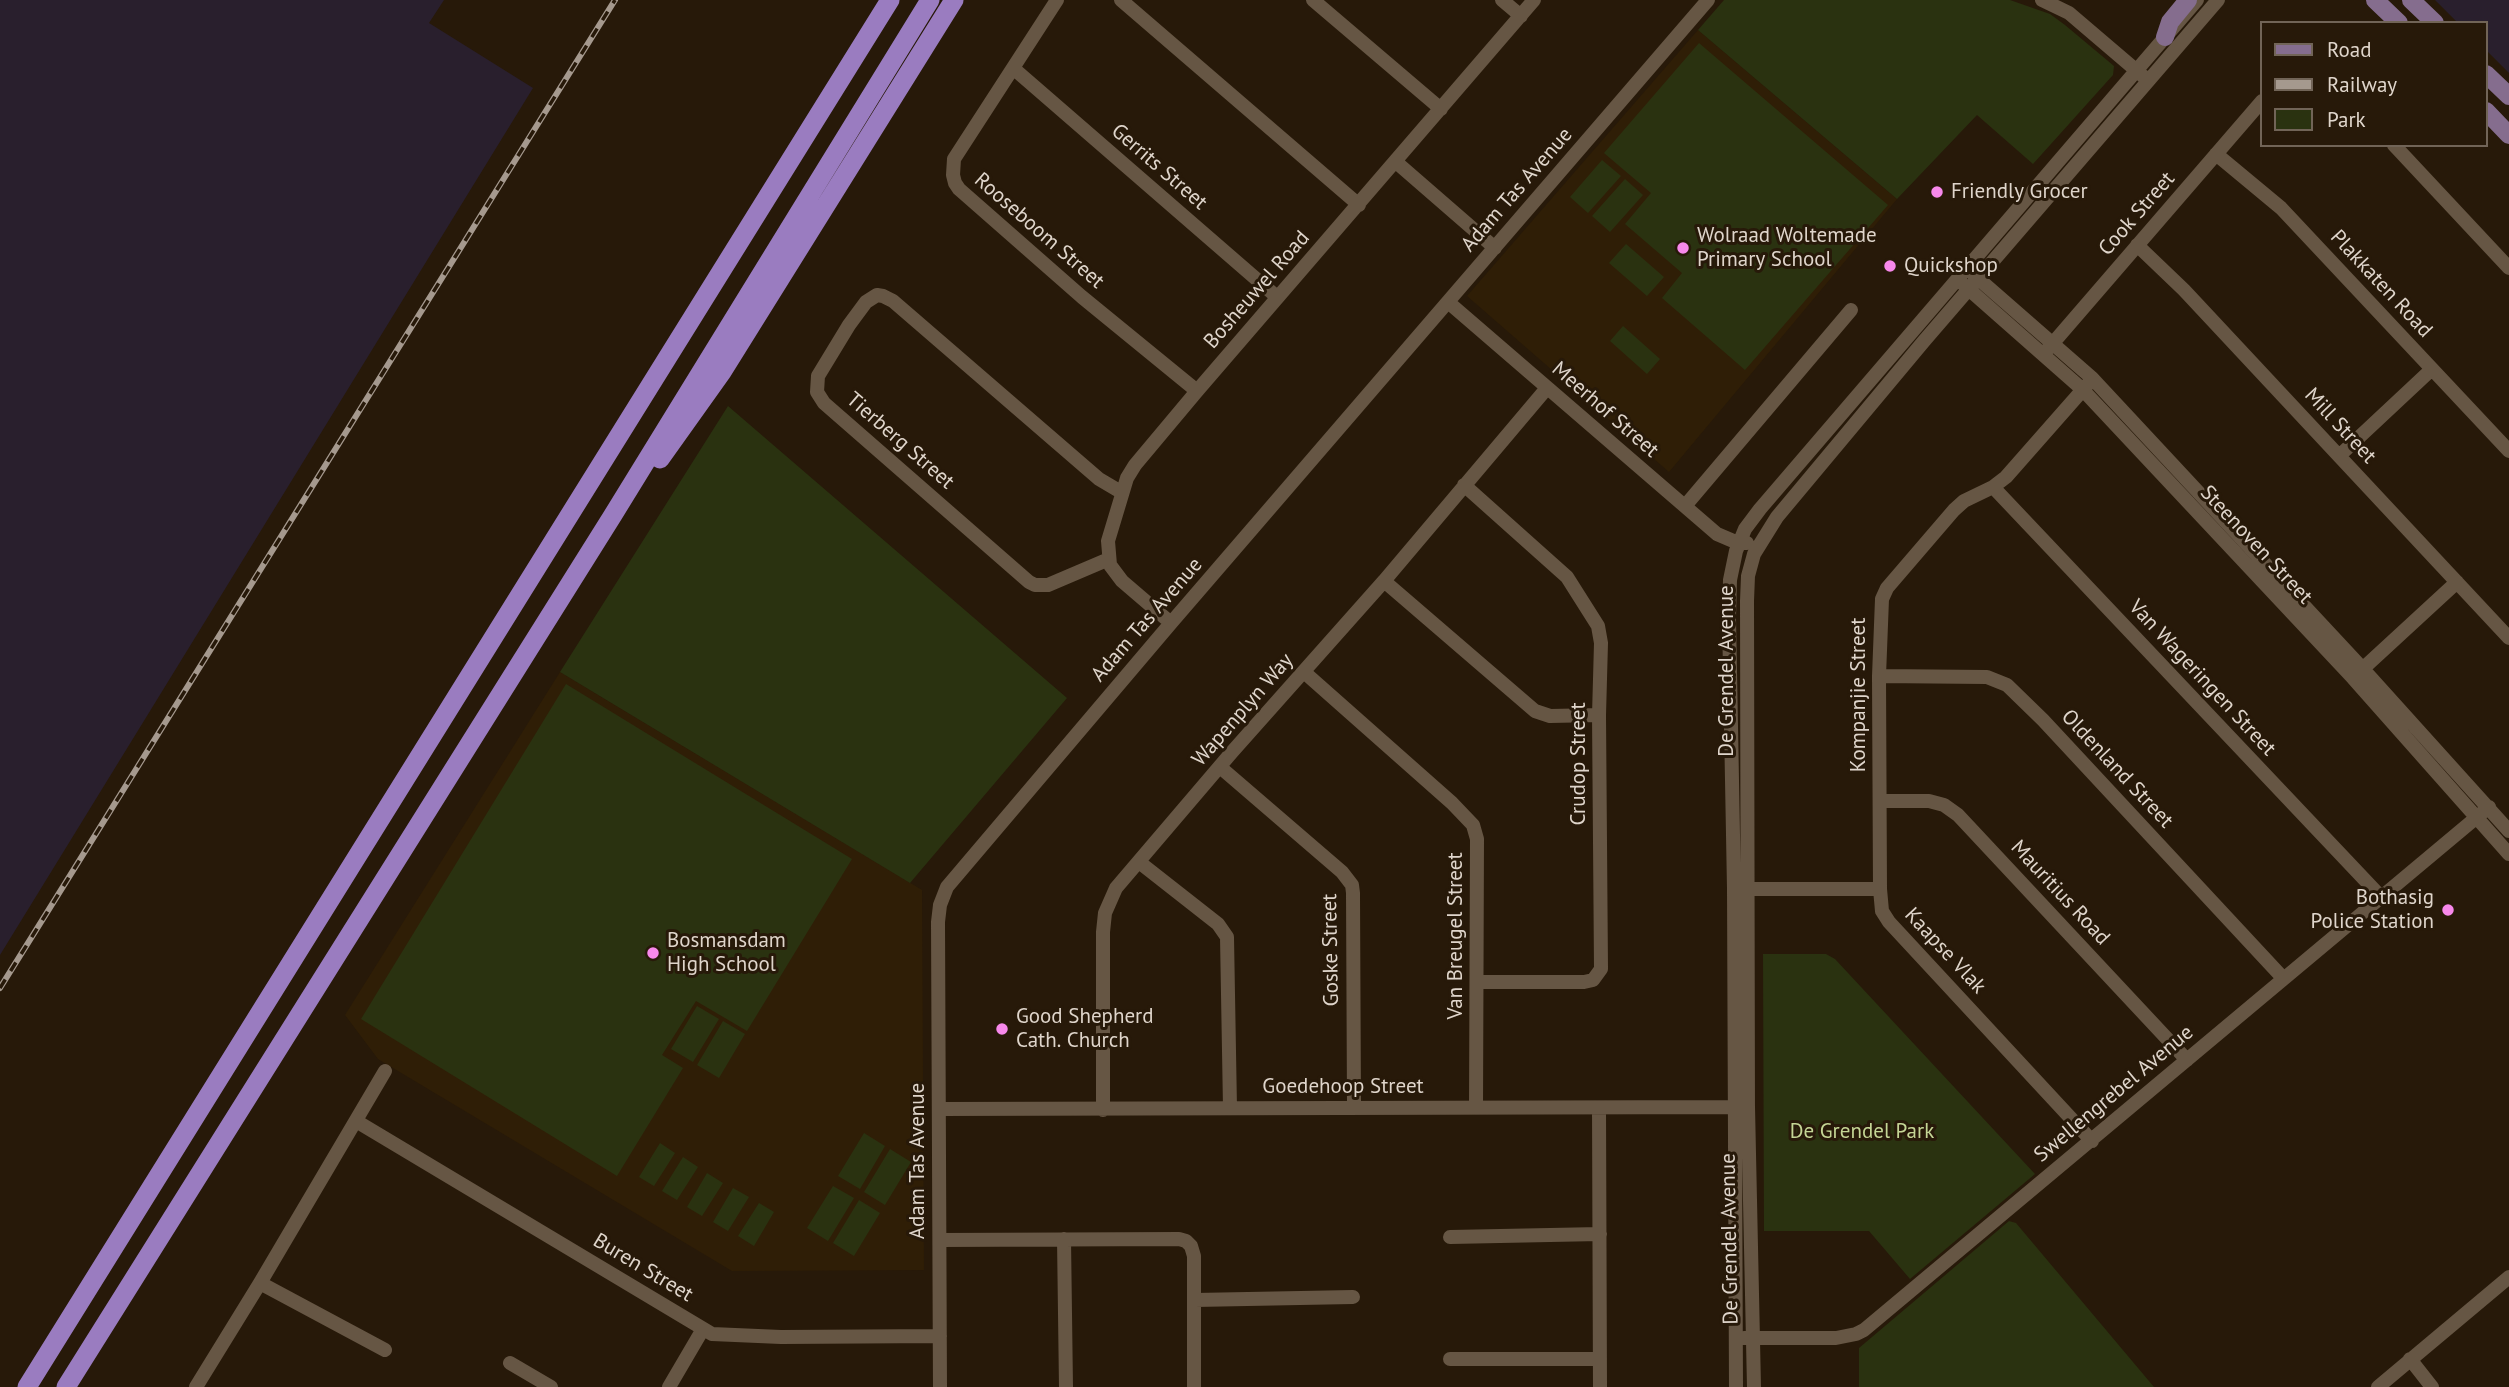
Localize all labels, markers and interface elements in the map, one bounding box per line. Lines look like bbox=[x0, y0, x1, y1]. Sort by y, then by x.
legend bbox=[2260, 21, 2488, 147]
text: Road bbox=[2327, 36, 2371, 63]
text: Railway bbox=[2327, 71, 2397, 98]
text: Park bbox=[2327, 106, 2366, 133]
street label: Gerrits Street bbox=[1106, 119, 1212, 215]
street label: Adam Tas Avenue bbox=[1456, 123, 1578, 257]
street label: Cook Street bbox=[2094, 167, 2180, 261]
street label: Rooseboom Street bbox=[969, 168, 1109, 294]
place label: Friendly Grocer bbox=[1951, 179, 2088, 205]
marker: Friendly Grocer bbox=[1929, 184, 1945, 200]
place label: Wolraad Woltemade Primary School bbox=[1697, 223, 1877, 273]
street label: Plakkaten Road bbox=[2325, 225, 2437, 343]
street label: Bosheuwel Road bbox=[1199, 226, 1315, 354]
marker: Wolraad Woltemade Primary School bbox=[1675, 240, 1691, 256]
place label: Quickshop bbox=[1904, 253, 1998, 279]
marker: Quickshop bbox=[1882, 258, 1898, 274]
street label: Meerhof Street bbox=[1546, 357, 1664, 463]
street label: Mill Street bbox=[2299, 383, 2381, 469]
street label: Tierberg Street bbox=[841, 387, 959, 495]
street label: Steenoven Street bbox=[2195, 480, 2317, 610]
street label: Adam Tas Avenue bbox=[1086, 553, 1208, 687]
street label: De Grendel Avenue bbox=[1714, 585, 1740, 757]
street label: Van Wageringen Street bbox=[2123, 595, 2281, 761]
street label: Kompanjie Street bbox=[1846, 618, 1872, 772]
street label: Wapenplyn Way bbox=[1187, 648, 1299, 772]
street label: Crudop Street bbox=[1566, 702, 1592, 826]
street label: Oldenland Street bbox=[2056, 705, 2178, 833]
street label: Mauritius Road bbox=[2005, 835, 2115, 951]
street label: Van Breugel Street bbox=[1443, 852, 1469, 1020]
place label: Bothasig Police Station bbox=[2311, 885, 2434, 935]
street label: Goske Street bbox=[1317, 893, 1345, 1007]
marker: Bothasig Police Station bbox=[2440, 902, 2456, 918]
street label: Kaapse Vlak bbox=[1899, 903, 1991, 999]
place label: Bosmansdam High School bbox=[667, 928, 786, 978]
marker: Bosmansdam High School bbox=[645, 945, 661, 961]
place label: Good Shepherd Cath. Church bbox=[1016, 1004, 1154, 1054]
street label: Swellengrebel Avenue bbox=[2029, 1020, 2199, 1168]
marker: Good Shepherd Cath. Church bbox=[994, 1021, 1010, 1037]
street label: Goedehoop Street bbox=[1262, 1074, 1424, 1100]
street label: Adam Tas Avenue bbox=[905, 1083, 931, 1239]
park label: De Grendel Park bbox=[1790, 1119, 1934, 1145]
street label: De Grendel Avenue bbox=[1716, 1153, 1744, 1325]
street label: Buren Street bbox=[588, 1228, 698, 1308]

